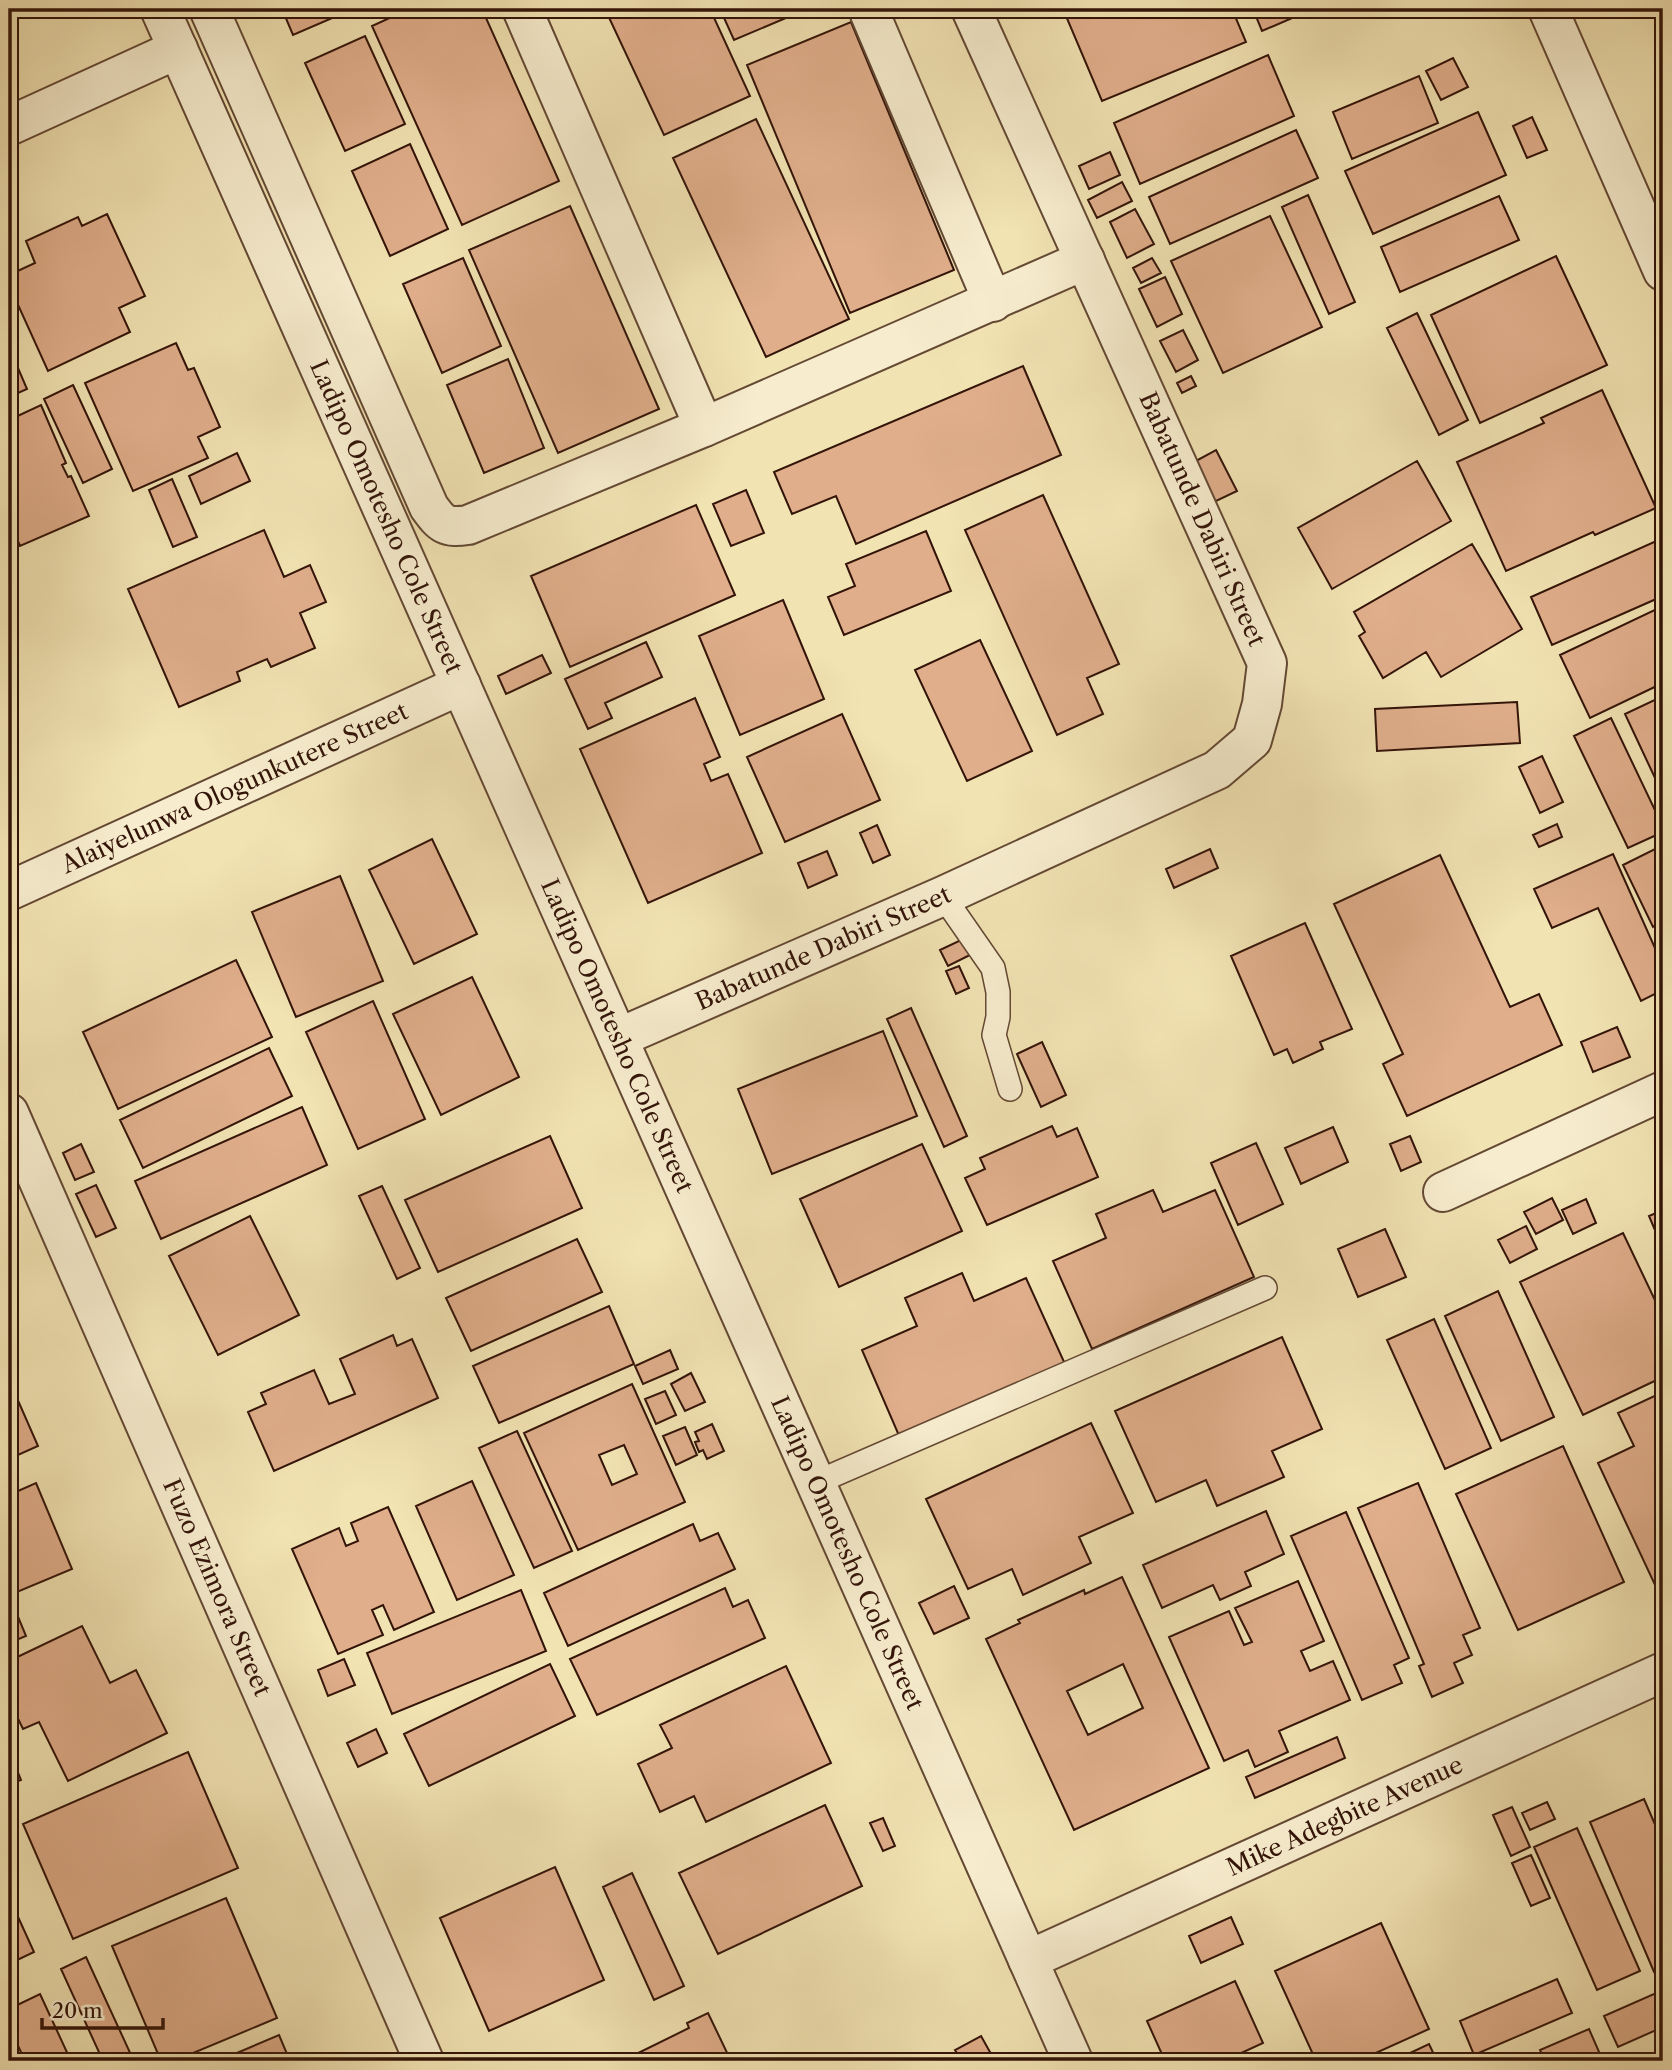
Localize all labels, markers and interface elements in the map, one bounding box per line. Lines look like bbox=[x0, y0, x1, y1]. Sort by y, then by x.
street label: Ladipo Omotesho Cole Street bbox=[304, 355, 469, 679]
street label: Babatunde Dabiri Street bbox=[1133, 387, 1272, 651]
street label: Alaiyelunwa Ologunkutere Street bbox=[56, 696, 413, 880]
street label: Ladipo Omotesho Cole Street bbox=[535, 874, 700, 1197]
street label: Babatunde Dabiri Street bbox=[691, 879, 956, 1016]
street label: Ladipo Omotesho Cole Street bbox=[765, 1392, 930, 1715]
street label: Fuzo Ezimora Street bbox=[157, 1474, 278, 1701]
street label: Mike Adegbite Avenue bbox=[1222, 1750, 1467, 1882]
scale bar bbox=[42, 1986, 163, 2030]
text: 20 m bbox=[52, 1998, 103, 2023]

